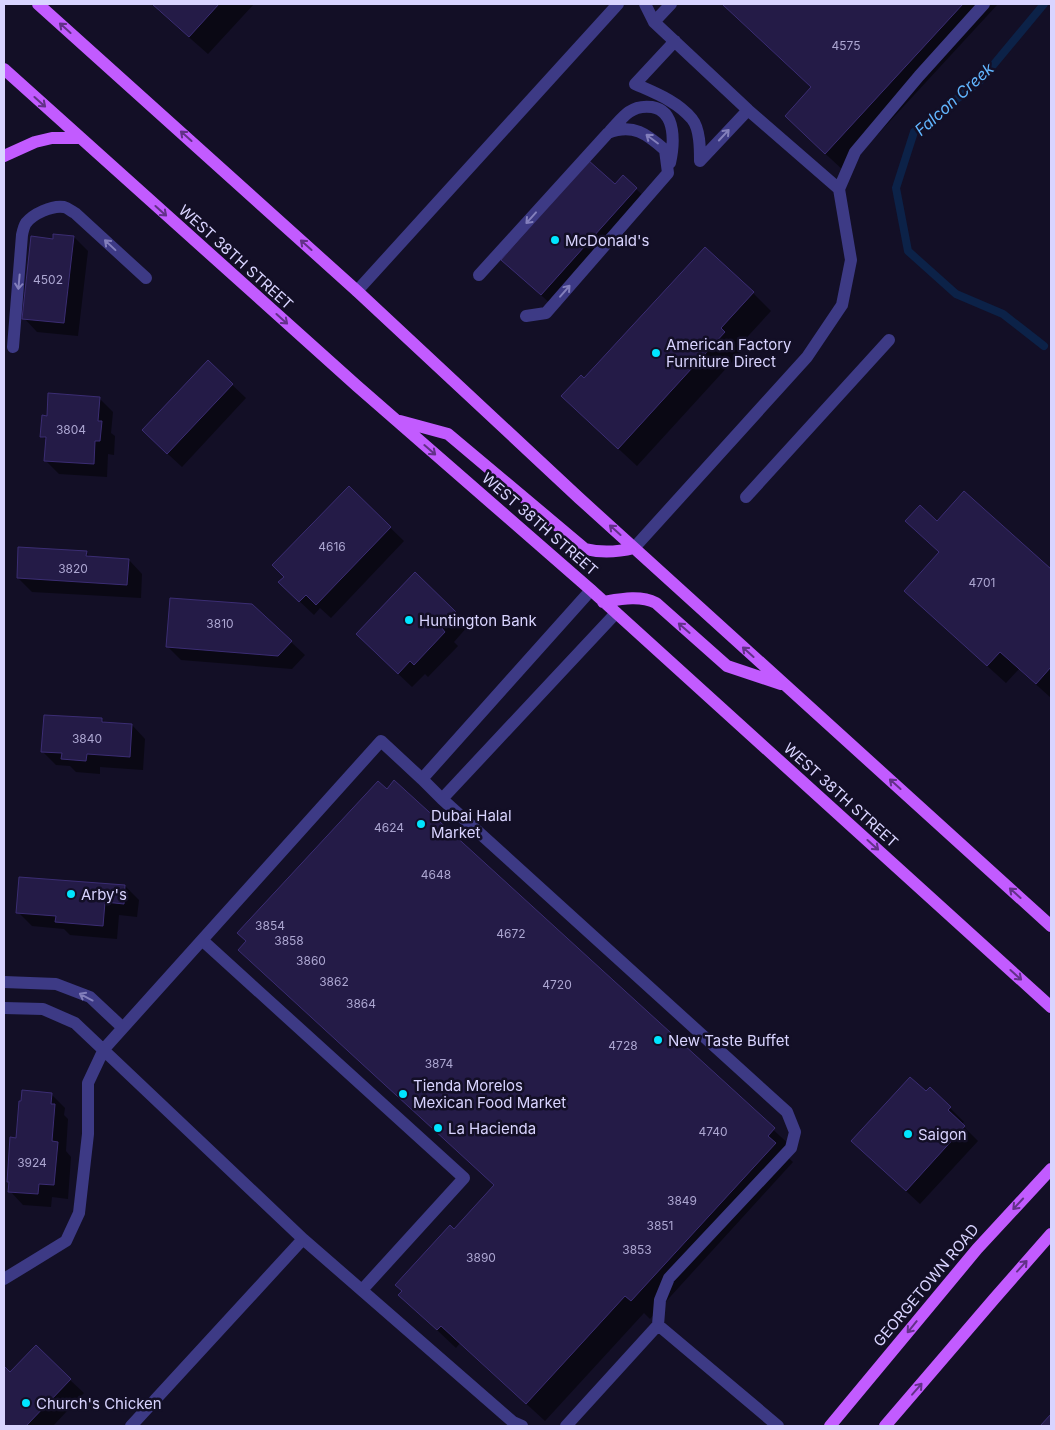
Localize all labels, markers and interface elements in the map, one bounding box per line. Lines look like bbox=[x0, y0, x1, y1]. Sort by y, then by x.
one-way arrow bbox=[58, 22, 71, 34]
house number: 4575 bbox=[831, 38, 861, 53]
water label: Falcon Creek bbox=[910, 58, 998, 140]
one-way arrow bbox=[33, 96, 46, 108]
one-way arrow bbox=[718, 129, 730, 142]
one-way arrow bbox=[179, 130, 192, 142]
one-way arrow bbox=[645, 134, 659, 144]
street label: WEST 38TH STREET bbox=[175, 201, 297, 313]
one-way arrow bbox=[154, 205, 167, 217]
one-way arrow bbox=[525, 211, 537, 224]
place label: McDonald's bbox=[565, 231, 650, 250]
marker: McDonald's bbox=[549, 234, 561, 246]
one-way arrow bbox=[103, 239, 116, 251]
one-way arrow bbox=[300, 239, 313, 251]
house number: 4502 bbox=[33, 272, 63, 287]
one-way arrow bbox=[14, 274, 23, 290]
one-way arrow bbox=[559, 285, 570, 298]
one-way arrow bbox=[275, 313, 288, 325]
place label: American Factory Furniture Direct bbox=[666, 335, 792, 371]
marker: American Factory Furniture Direct bbox=[650, 347, 662, 359]
house number: 3804 bbox=[56, 422, 86, 437]
one-way arrow bbox=[423, 444, 436, 456]
street label: WEST 38TH STREET bbox=[478, 468, 602, 580]
one-way arrow bbox=[609, 525, 622, 536]
house number: 4616 bbox=[318, 539, 346, 554]
house number: 3820 bbox=[58, 561, 88, 576]
house number: 4701 bbox=[969, 575, 995, 590]
place label: Huntington Bank bbox=[419, 611, 537, 630]
marker: Huntington Bank bbox=[403, 614, 415, 626]
house number: 3810 bbox=[206, 616, 234, 631]
one-way arrow bbox=[678, 622, 691, 634]
one-way arrow bbox=[742, 646, 755, 658]
house number: 3840 bbox=[72, 731, 102, 746]
street label: WEST 38TH STREET bbox=[780, 739, 902, 851]
one-way arrow bbox=[888, 778, 901, 790]
place label: Dubai Halal Market bbox=[431, 806, 512, 842]
marker: Dubai Halal Market bbox=[415, 818, 427, 830]
house number: 4624 bbox=[374, 820, 404, 835]
one-way arrow bbox=[866, 840, 879, 851]
house number: 4648 bbox=[421, 867, 451, 882]
place label: Arby's bbox=[81, 885, 127, 904]
one-way arrow bbox=[1009, 887, 1022, 899]
marker: Arby's bbox=[65, 888, 77, 900]
house number: 3854 bbox=[255, 918, 285, 933]
house number: 4672 bbox=[496, 926, 526, 941]
house number: 3858 bbox=[274, 933, 304, 948]
house number: 3860 bbox=[296, 953, 326, 968]
one-way arrow bbox=[1010, 969, 1023, 981]
house number: 3862 bbox=[319, 974, 349, 989]
house number: 4720 bbox=[542, 977, 572, 992]
one-way arrow bbox=[79, 992, 94, 1001]
house number: 3864 bbox=[346, 996, 376, 1011]
place label: New Taste Buffet bbox=[668, 1031, 789, 1050]
marker: New Taste Buffet bbox=[652, 1034, 664, 1046]
house number: 4728 bbox=[608, 1038, 638, 1053]
house number: 3874 bbox=[425, 1056, 454, 1071]
place label: Tienda Morelos Mexican Food Market bbox=[413, 1076, 566, 1112]
marker: Tienda Morelos Mexican Food Market bbox=[397, 1088, 409, 1100]
place label: La Hacienda bbox=[448, 1119, 536, 1138]
marker: La Hacienda bbox=[432, 1122, 444, 1134]
house number: 4740 bbox=[698, 1124, 728, 1139]
place label: Saigon bbox=[918, 1125, 967, 1144]
marker: Saigon bbox=[902, 1128, 914, 1140]
house number: 3924 bbox=[17, 1155, 47, 1170]
house number: 3849 bbox=[667, 1193, 697, 1208]
one-way arrow bbox=[1012, 1198, 1024, 1211]
house number: 3851 bbox=[646, 1218, 674, 1233]
street label: GEORGETOWN ROAD bbox=[869, 1220, 983, 1350]
house number: 3853 bbox=[622, 1242, 652, 1257]
house number: 3890 bbox=[466, 1250, 496, 1265]
one-way arrow bbox=[1017, 1259, 1028, 1272]
one-way arrow bbox=[906, 1320, 917, 1333]
one-way arrow bbox=[911, 1383, 923, 1396]
place label: Church's Chicken bbox=[36, 1394, 162, 1413]
marker: Church's Chicken bbox=[20, 1397, 32, 1409]

